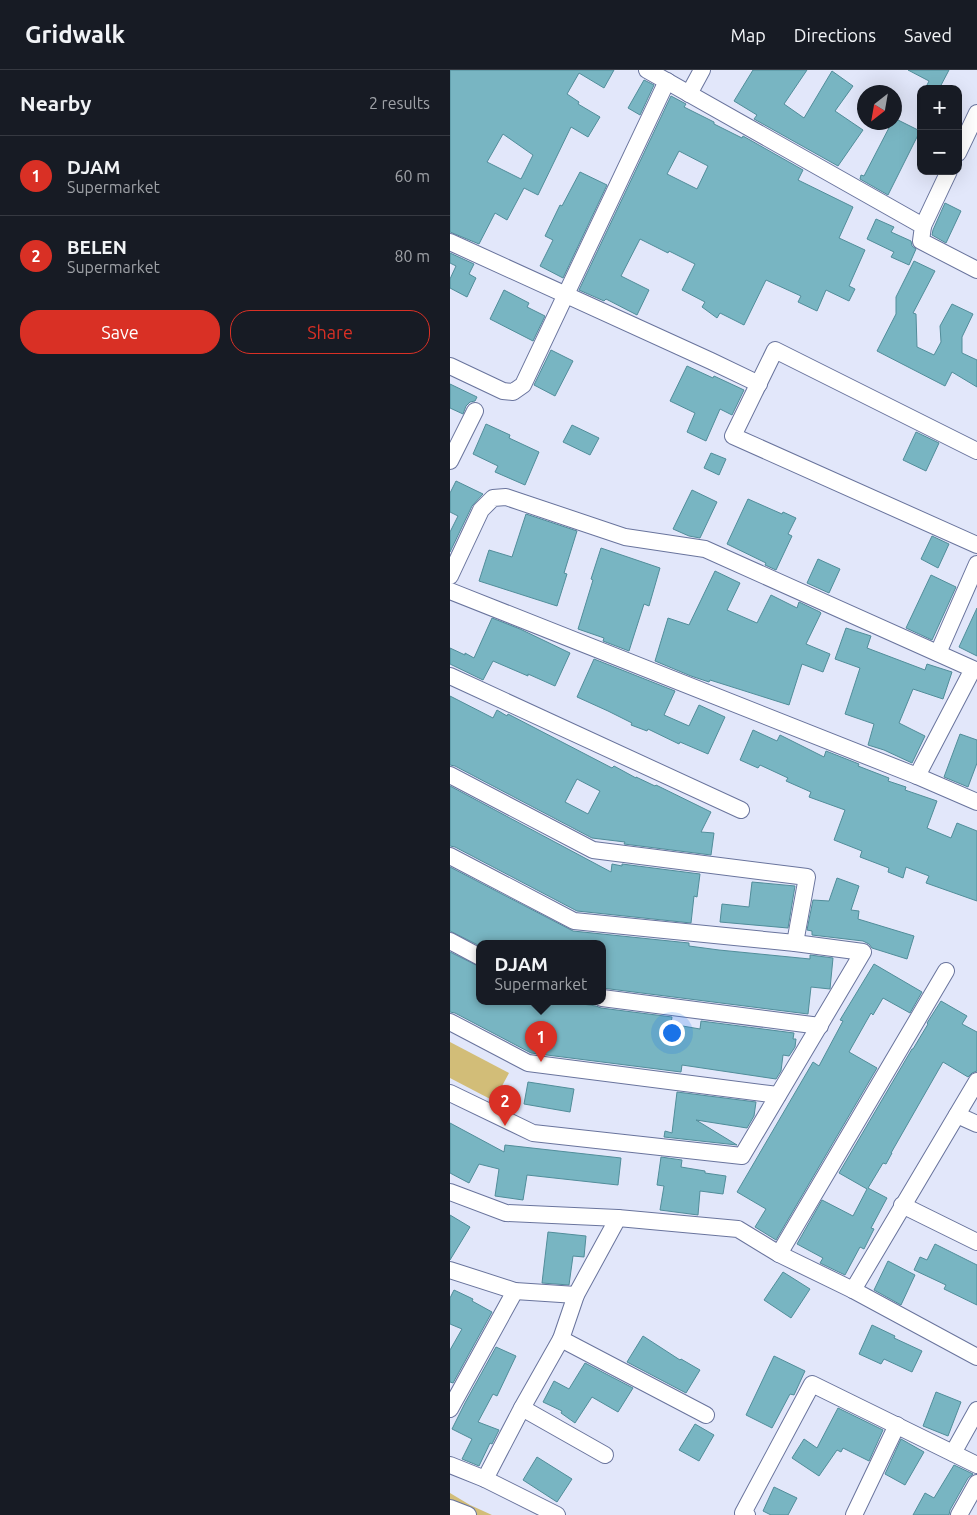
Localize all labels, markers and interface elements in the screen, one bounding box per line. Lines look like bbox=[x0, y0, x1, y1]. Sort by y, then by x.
text: Gridwalk bbox=[25, 21, 125, 48]
text: Map bbox=[730, 25, 766, 45]
text: Directions bbox=[794, 25, 876, 45]
text: Saved bbox=[904, 25, 952, 45]
north arrow bbox=[857, 85, 902, 130]
map controls bbox=[917, 85, 962, 175]
button: + bbox=[917, 85, 962, 130]
text: Nearby bbox=[20, 91, 91, 115]
text: 2 results bbox=[369, 94, 430, 112]
button: − bbox=[917, 130, 962, 175]
text: DJAM bbox=[67, 156, 120, 178]
text: 1 bbox=[31, 167, 41, 185]
text: 60 m bbox=[394, 167, 430, 185]
text: Supermarket bbox=[67, 178, 160, 196]
text: BELEN bbox=[67, 236, 127, 258]
text: 2 bbox=[31, 247, 41, 265]
text: 80 m bbox=[394, 247, 430, 265]
text: Supermarket bbox=[67, 258, 160, 276]
button: Save bbox=[20, 310, 220, 354]
button: Share bbox=[230, 310, 430, 354]
popup bbox=[476, 940, 606, 1005]
text: DJAM bbox=[495, 953, 548, 975]
text: Supermarket bbox=[495, 975, 587, 993]
your location bbox=[659, 1020, 685, 1046]
pin: 1 bbox=[525, 1021, 557, 1062]
pin: 2 bbox=[489, 1085, 521, 1126]

